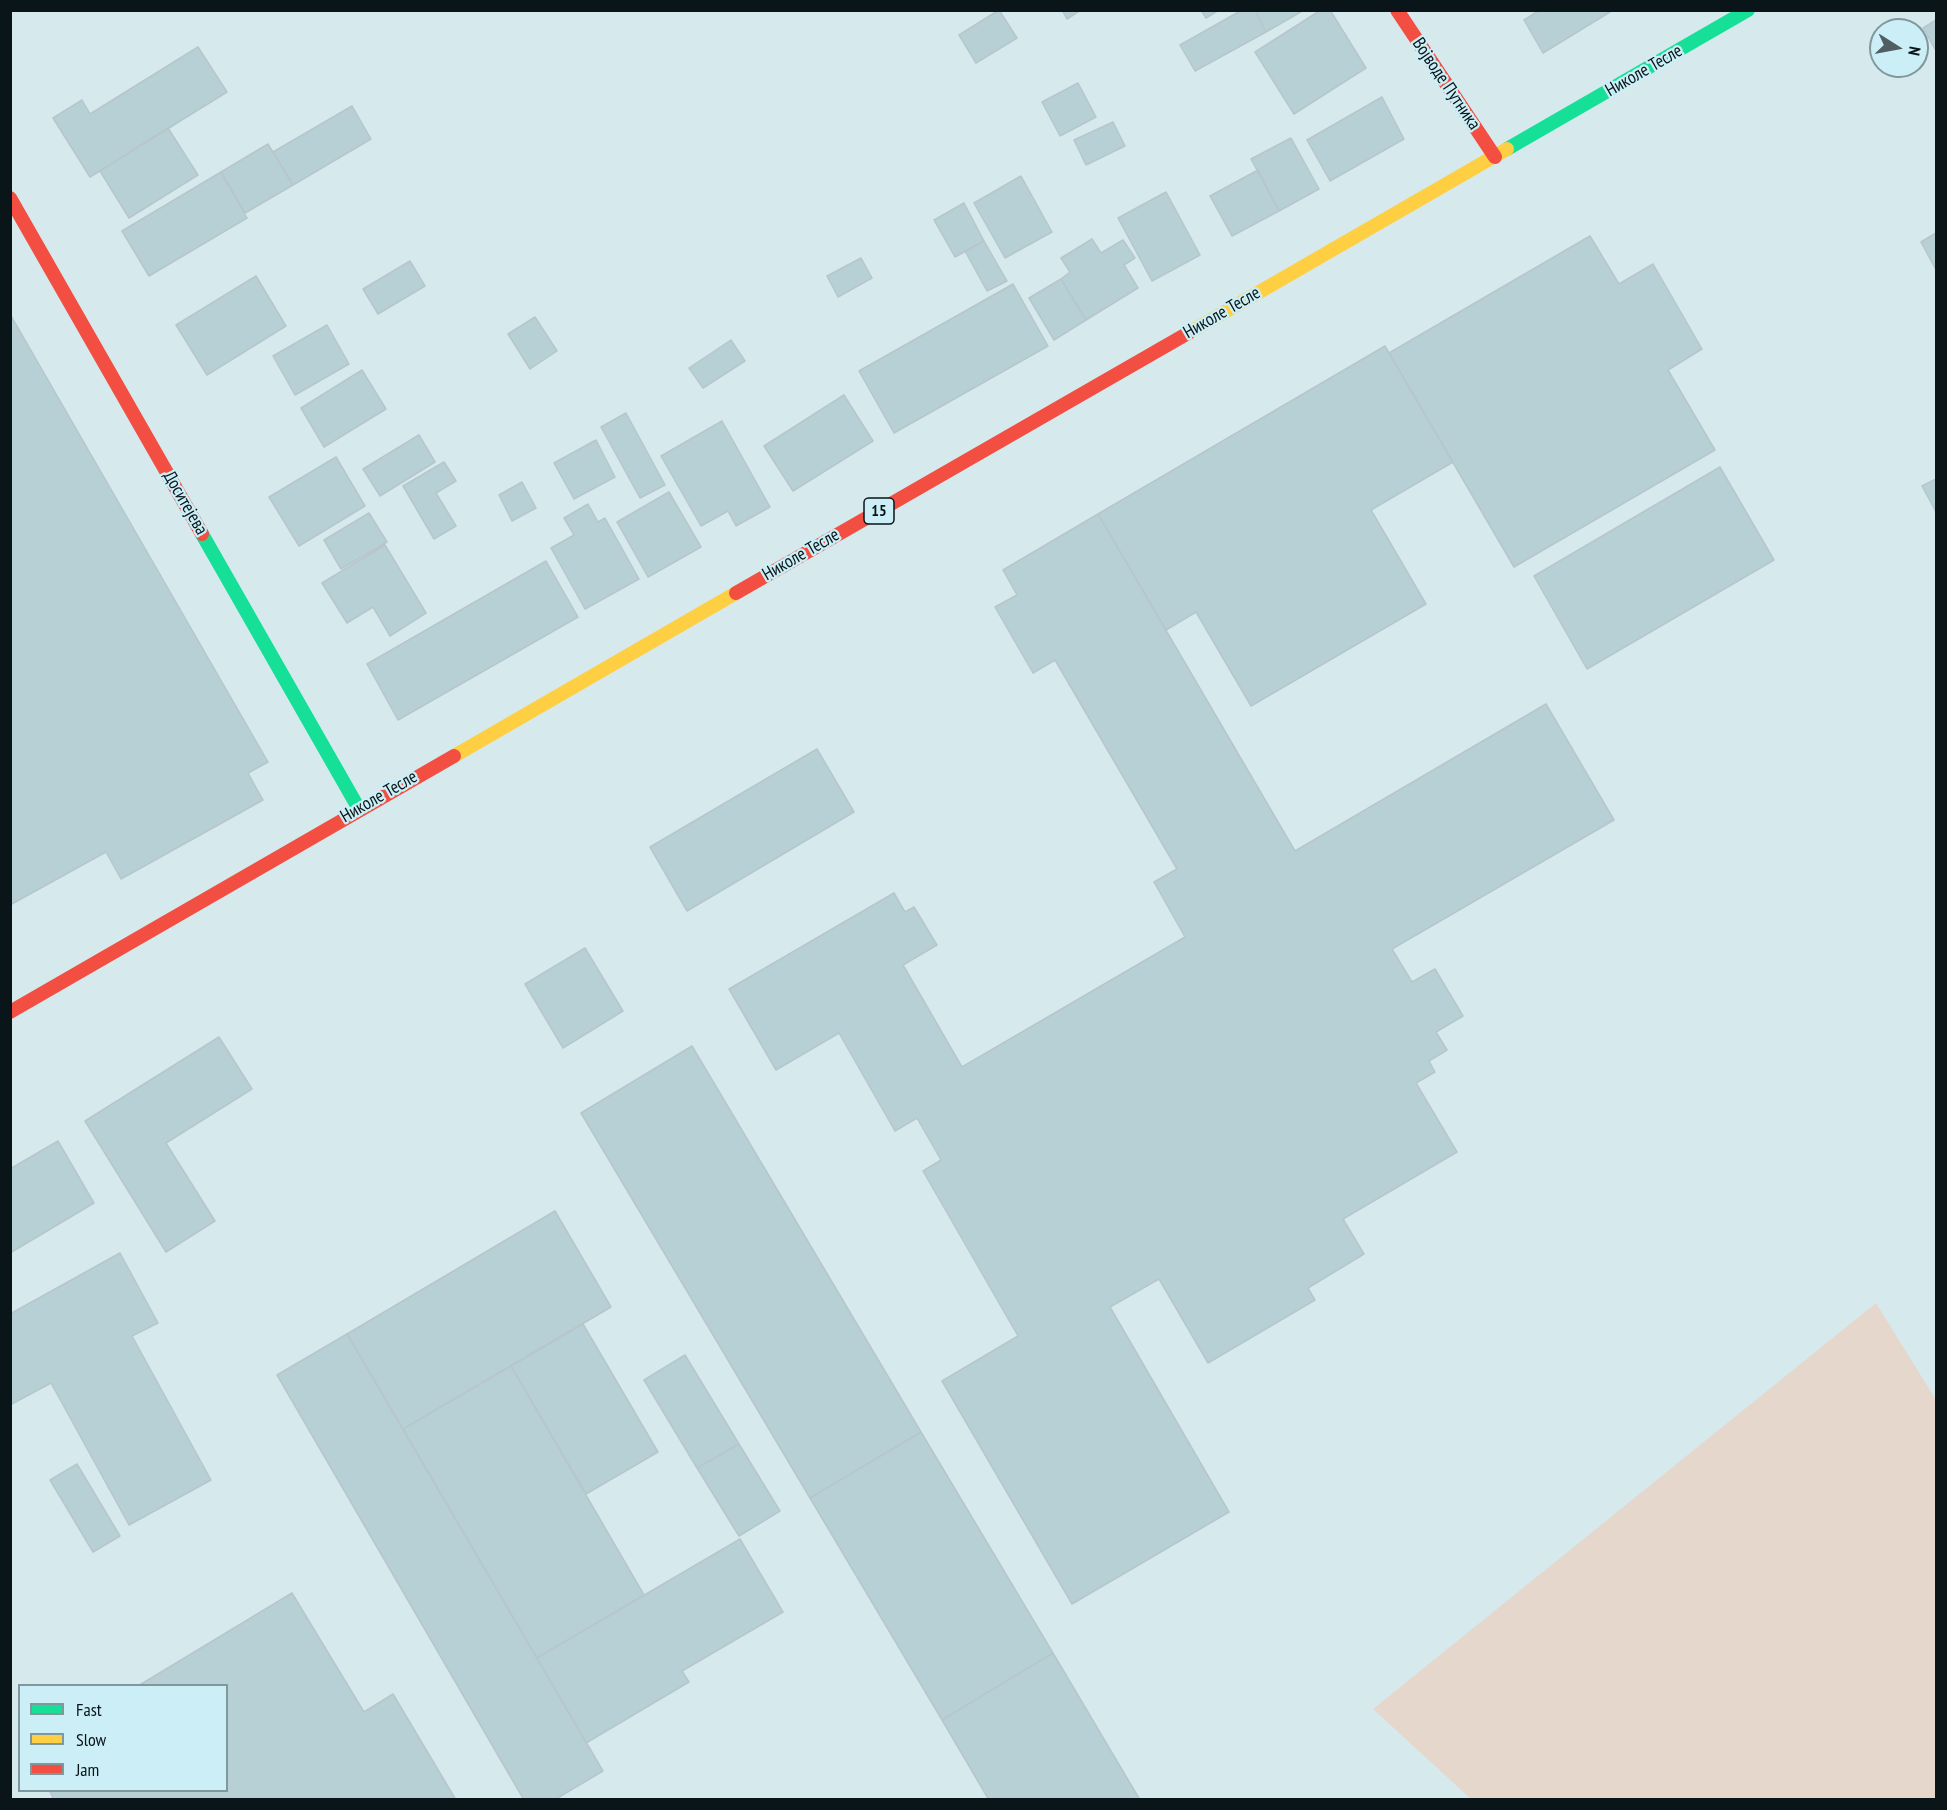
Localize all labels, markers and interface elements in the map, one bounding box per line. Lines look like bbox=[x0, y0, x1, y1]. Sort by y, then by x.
north arrow bbox=[1869, 18, 1929, 78]
street label: Војводе Путника bbox=[1407, 34, 1485, 134]
street label: Николе Тесле bbox=[1602, 40, 1686, 102]
text: N bbox=[1904, 45, 1925, 57]
street label: Николе Тесле bbox=[1180, 282, 1264, 344]
street label: Доситејева bbox=[158, 467, 212, 539]
road number: 15 bbox=[864, 498, 894, 524]
street label: Николе Тесле bbox=[759, 524, 843, 586]
street label: Николе Тесле bbox=[337, 766, 421, 828]
legend bbox=[18, 1684, 228, 1792]
text: Fast bbox=[76, 1698, 102, 1721]
text: Slow bbox=[76, 1728, 106, 1751]
text: Jam bbox=[76, 1758, 99, 1781]

